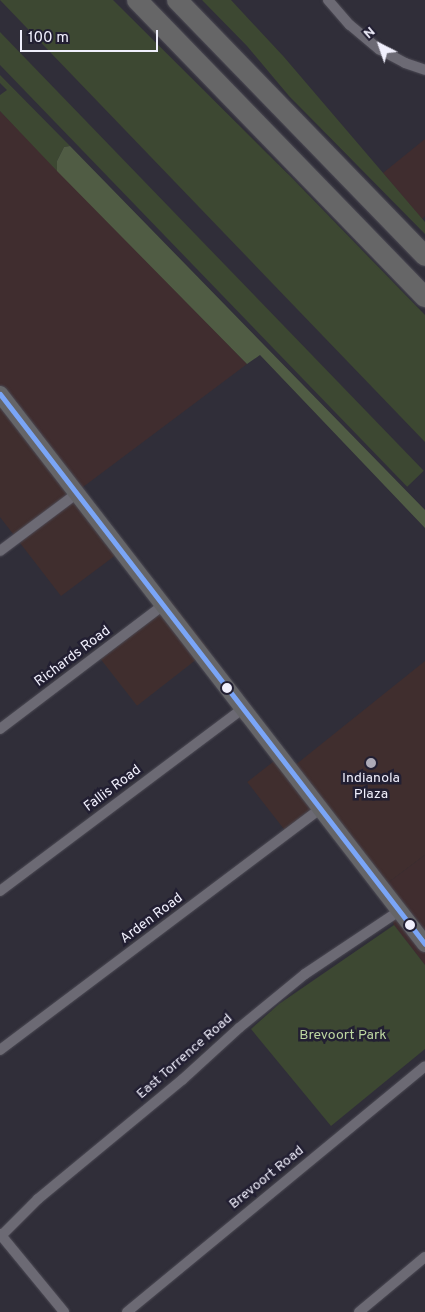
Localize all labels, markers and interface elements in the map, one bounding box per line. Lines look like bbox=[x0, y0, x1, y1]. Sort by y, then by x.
scale bar bbox=[22, 20, 160, 52]
north arrow bbox=[355, 20, 405, 70]
text: N bbox=[360, 24, 379, 43]
text: 100 m bbox=[28, 29, 69, 48]
street label: Richards Road bbox=[32, 623, 114, 691]
unlabelled marker bbox=[222, 683, 232, 693]
marker: Indianola Plaza bbox=[365, 757, 377, 769]
street label: Fallis Road bbox=[81, 762, 145, 816]
place label: Indianola Plaza bbox=[342, 771, 400, 804]
street label: Arden Road bbox=[118, 890, 186, 948]
unlabelled marker bbox=[405, 920, 415, 930]
street label: East Torrence Road bbox=[133, 1011, 237, 1103]
park label: Brevoort Park bbox=[299, 1028, 387, 1044]
street label: Brevoort Road bbox=[226, 1143, 308, 1213]

